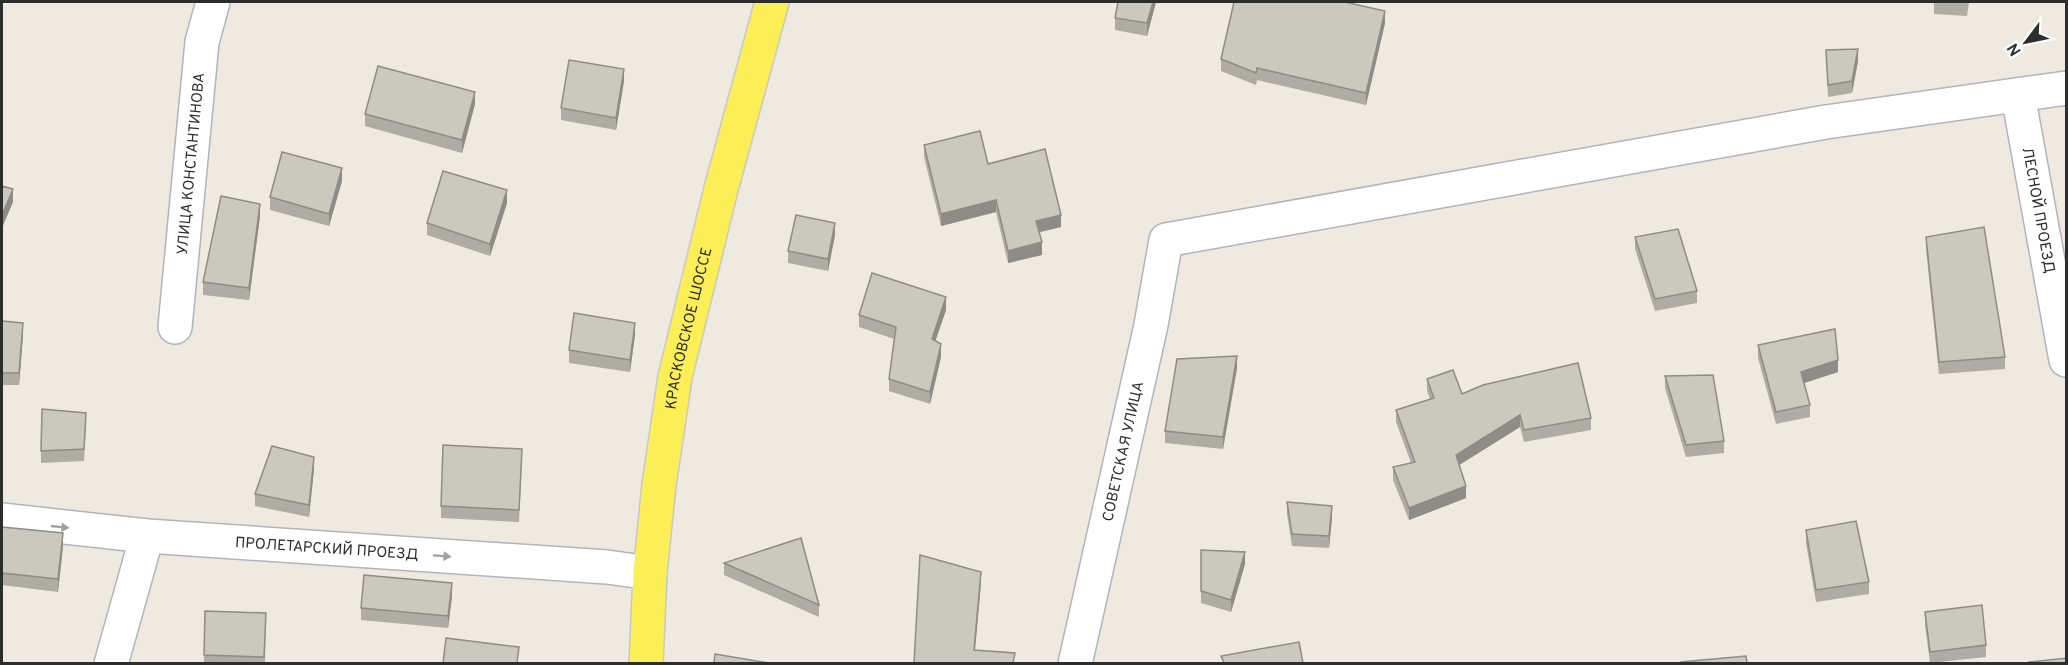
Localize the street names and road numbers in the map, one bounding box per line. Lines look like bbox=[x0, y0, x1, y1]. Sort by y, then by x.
street label: УЛИЦА КОНСТАНТИНОВА bbox=[174, 72, 210, 256]
street label: ЛЕСНОЙ ПРОЕЗД bbox=[2017, 146, 2058, 275]
street label: КРАСКОВСКОЕ ШОССЕ bbox=[662, 246, 717, 411]
street label: СОВЕТСКАЯ УЛИЦА bbox=[1099, 380, 1149, 524]
street label: ПРОЛЕТАРСКИЙ ПРОЕЗД bbox=[234, 534, 419, 565]

